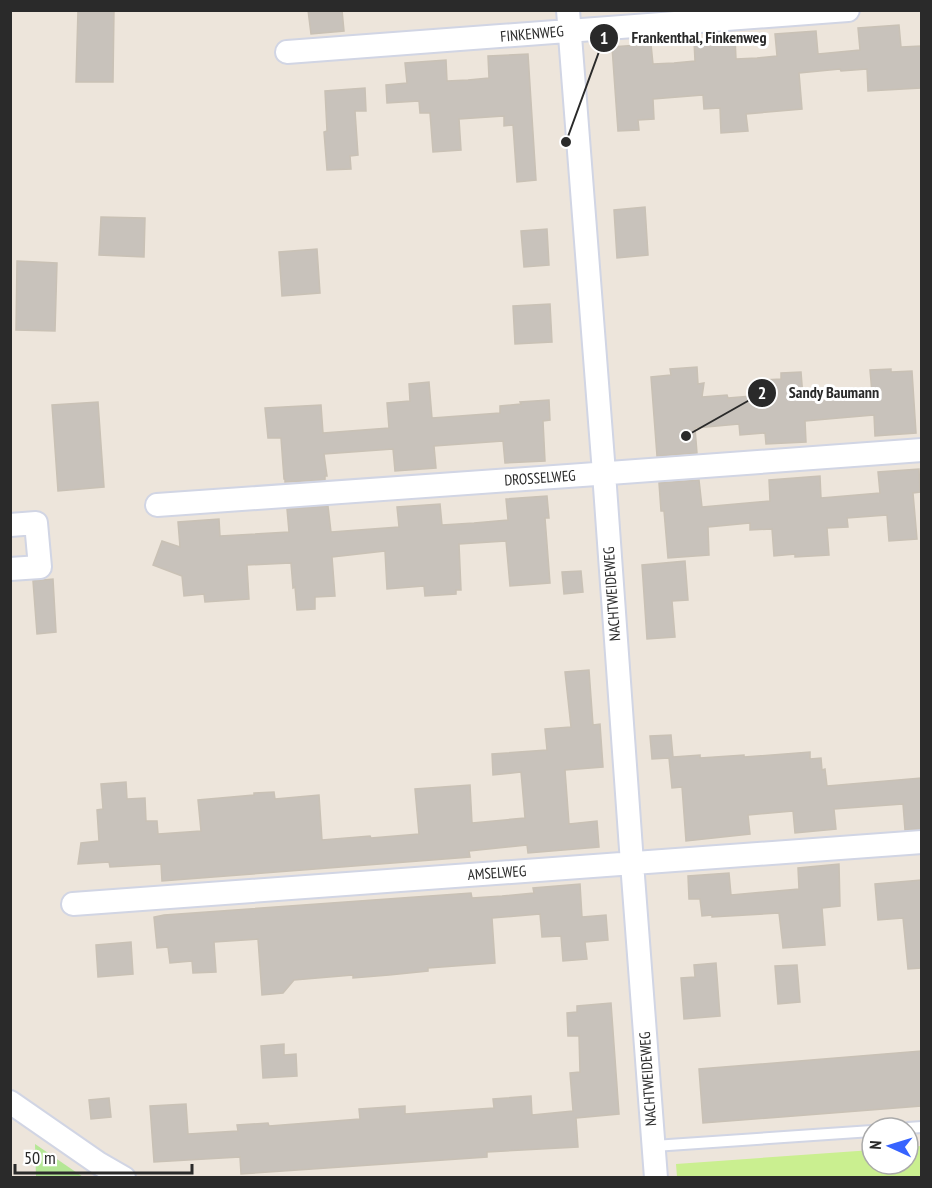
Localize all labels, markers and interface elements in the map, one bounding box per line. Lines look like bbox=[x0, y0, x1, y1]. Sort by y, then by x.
street label: FINKENWEG bbox=[499, 21, 564, 46]
callout: Frankenthal, Finkenweg bbox=[589, 21, 779, 55]
text: 1 bbox=[600, 26, 608, 49]
text: Frankenthal, Finkenweg bbox=[631, 27, 767, 47]
callout: Sandy Baumann bbox=[747, 376, 892, 410]
text: 2 bbox=[758, 381, 766, 404]
text: Sandy Baumann bbox=[789, 382, 879, 402]
street label: DROSSELWEG bbox=[504, 466, 576, 489]
street label: NACHTWEIDEWEG bbox=[599, 546, 624, 642]
street label: AMSELWEG bbox=[467, 861, 527, 884]
street label: NACHTWEIDEWEG bbox=[635, 1031, 660, 1127]
north arrow bbox=[860, 1116, 920, 1176]
scale bar bbox=[15, 1137, 192, 1175]
text: N bbox=[865, 1140, 885, 1150]
text: 50 m bbox=[24, 1146, 56, 1169]

